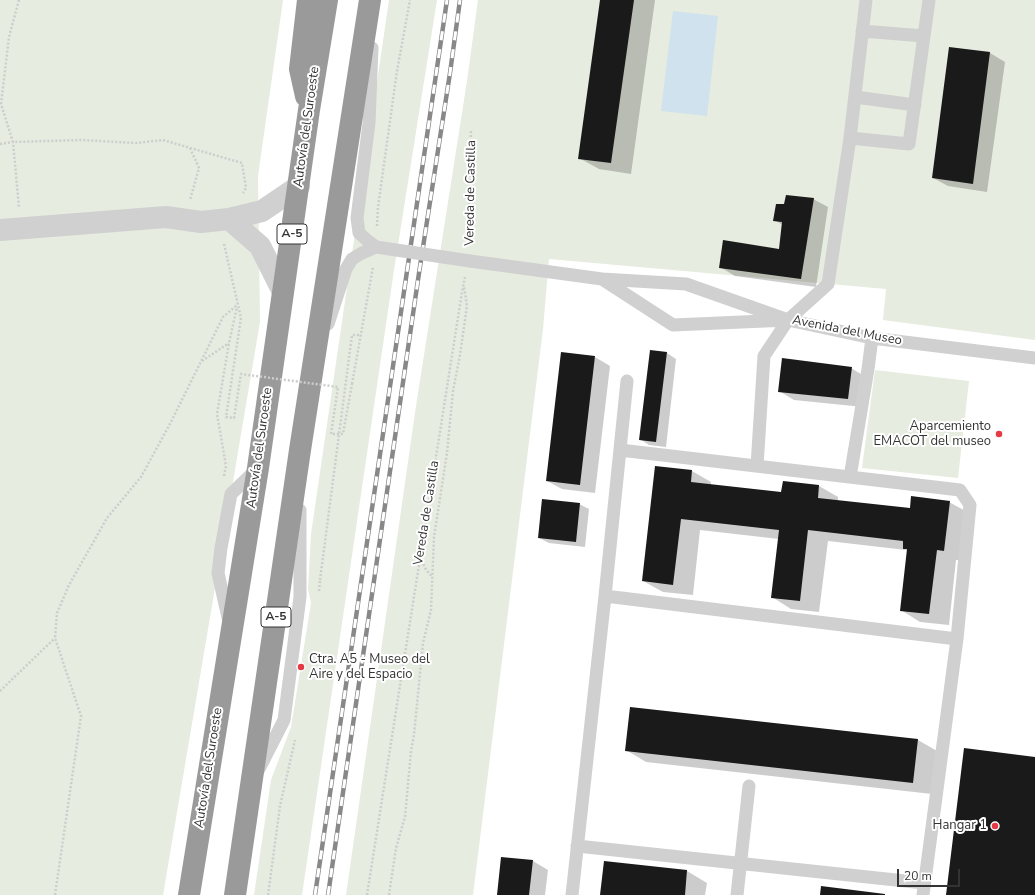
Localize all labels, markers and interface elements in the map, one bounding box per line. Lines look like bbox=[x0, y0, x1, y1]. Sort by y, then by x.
street label: Autovía del Suroeste bbox=[291, 66, 323, 188]
street label: Vereda de Castilla bbox=[462, 140, 480, 246]
road number: A-5 bbox=[277, 224, 307, 244]
street label: Avenida del Museo bbox=[791, 313, 903, 349]
street label: Autovía del Suroeste bbox=[244, 387, 276, 509]
place label: Aparcemiento EMACOT del museo bbox=[873, 419, 991, 450]
marker: Aparcemiento EMACOT del museo bbox=[994, 429, 1004, 439]
street label: Vereda de Castilla bbox=[411, 459, 443, 567]
road number: A-5 bbox=[261, 607, 291, 627]
place label: Ctra. A5 - Museo del Aire y del Espacio bbox=[309, 652, 430, 683]
marker: Ctra. A5 - Museo del Aire y del Espacio bbox=[296, 662, 306, 672]
street label: Autovía del Suroeste bbox=[192, 707, 226, 829]
place label: Hangar 1 bbox=[933, 818, 987, 834]
marker: Hangar 1 bbox=[990, 821, 1000, 831]
scale bar bbox=[899, 861, 962, 887]
text: 20 m bbox=[904, 868, 932, 884]

